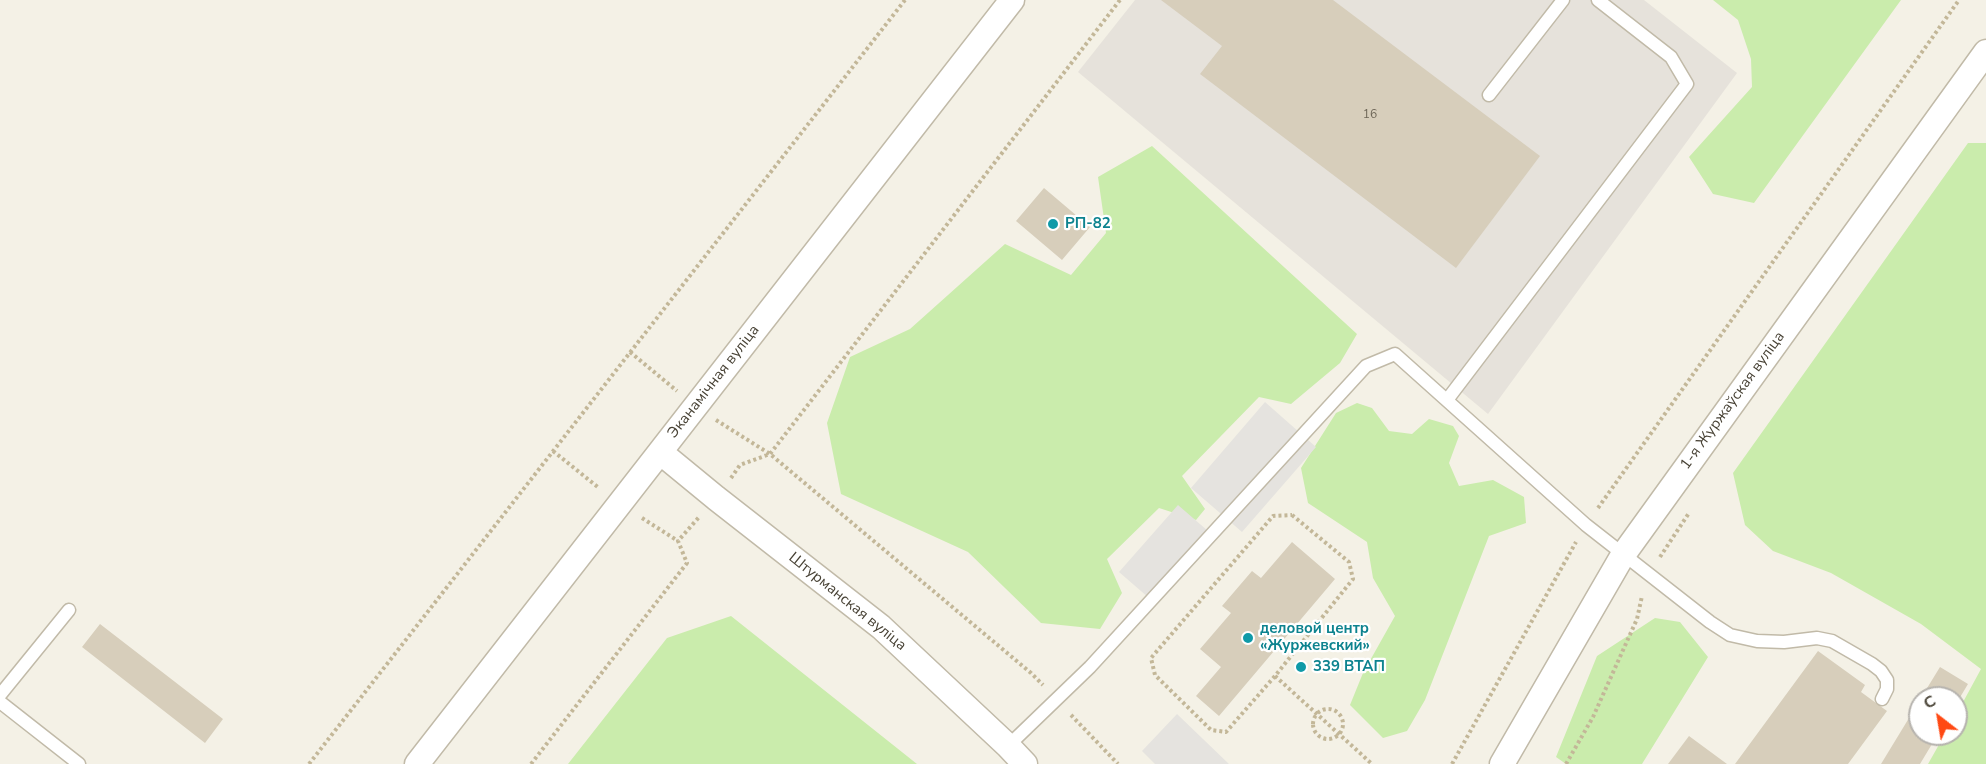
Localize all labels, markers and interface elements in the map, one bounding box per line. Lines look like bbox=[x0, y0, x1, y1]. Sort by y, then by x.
house number: 16 bbox=[1363, 108, 1377, 122]
place label: РП-82 bbox=[1065, 215, 1111, 233]
marker: РП-82 bbox=[1046, 217, 1060, 231]
street label: Эканамічная вуліца bbox=[664, 322, 764, 442]
street label: 1-я Журжаўская вуліца bbox=[1677, 329, 1789, 473]
street label: Штурманская вуліца bbox=[785, 549, 909, 655]
place label: деловой центр «Журжевский» bbox=[1260, 620, 1370, 655]
marker: деловой центр «Журжевский» bbox=[1241, 631, 1255, 645]
place label: 339 ВТАП bbox=[1313, 658, 1385, 676]
marker: 339 ВТАП bbox=[1294, 660, 1308, 674]
north arrow bbox=[1908, 686, 1968, 746]
text: С bbox=[1919, 690, 1940, 715]

